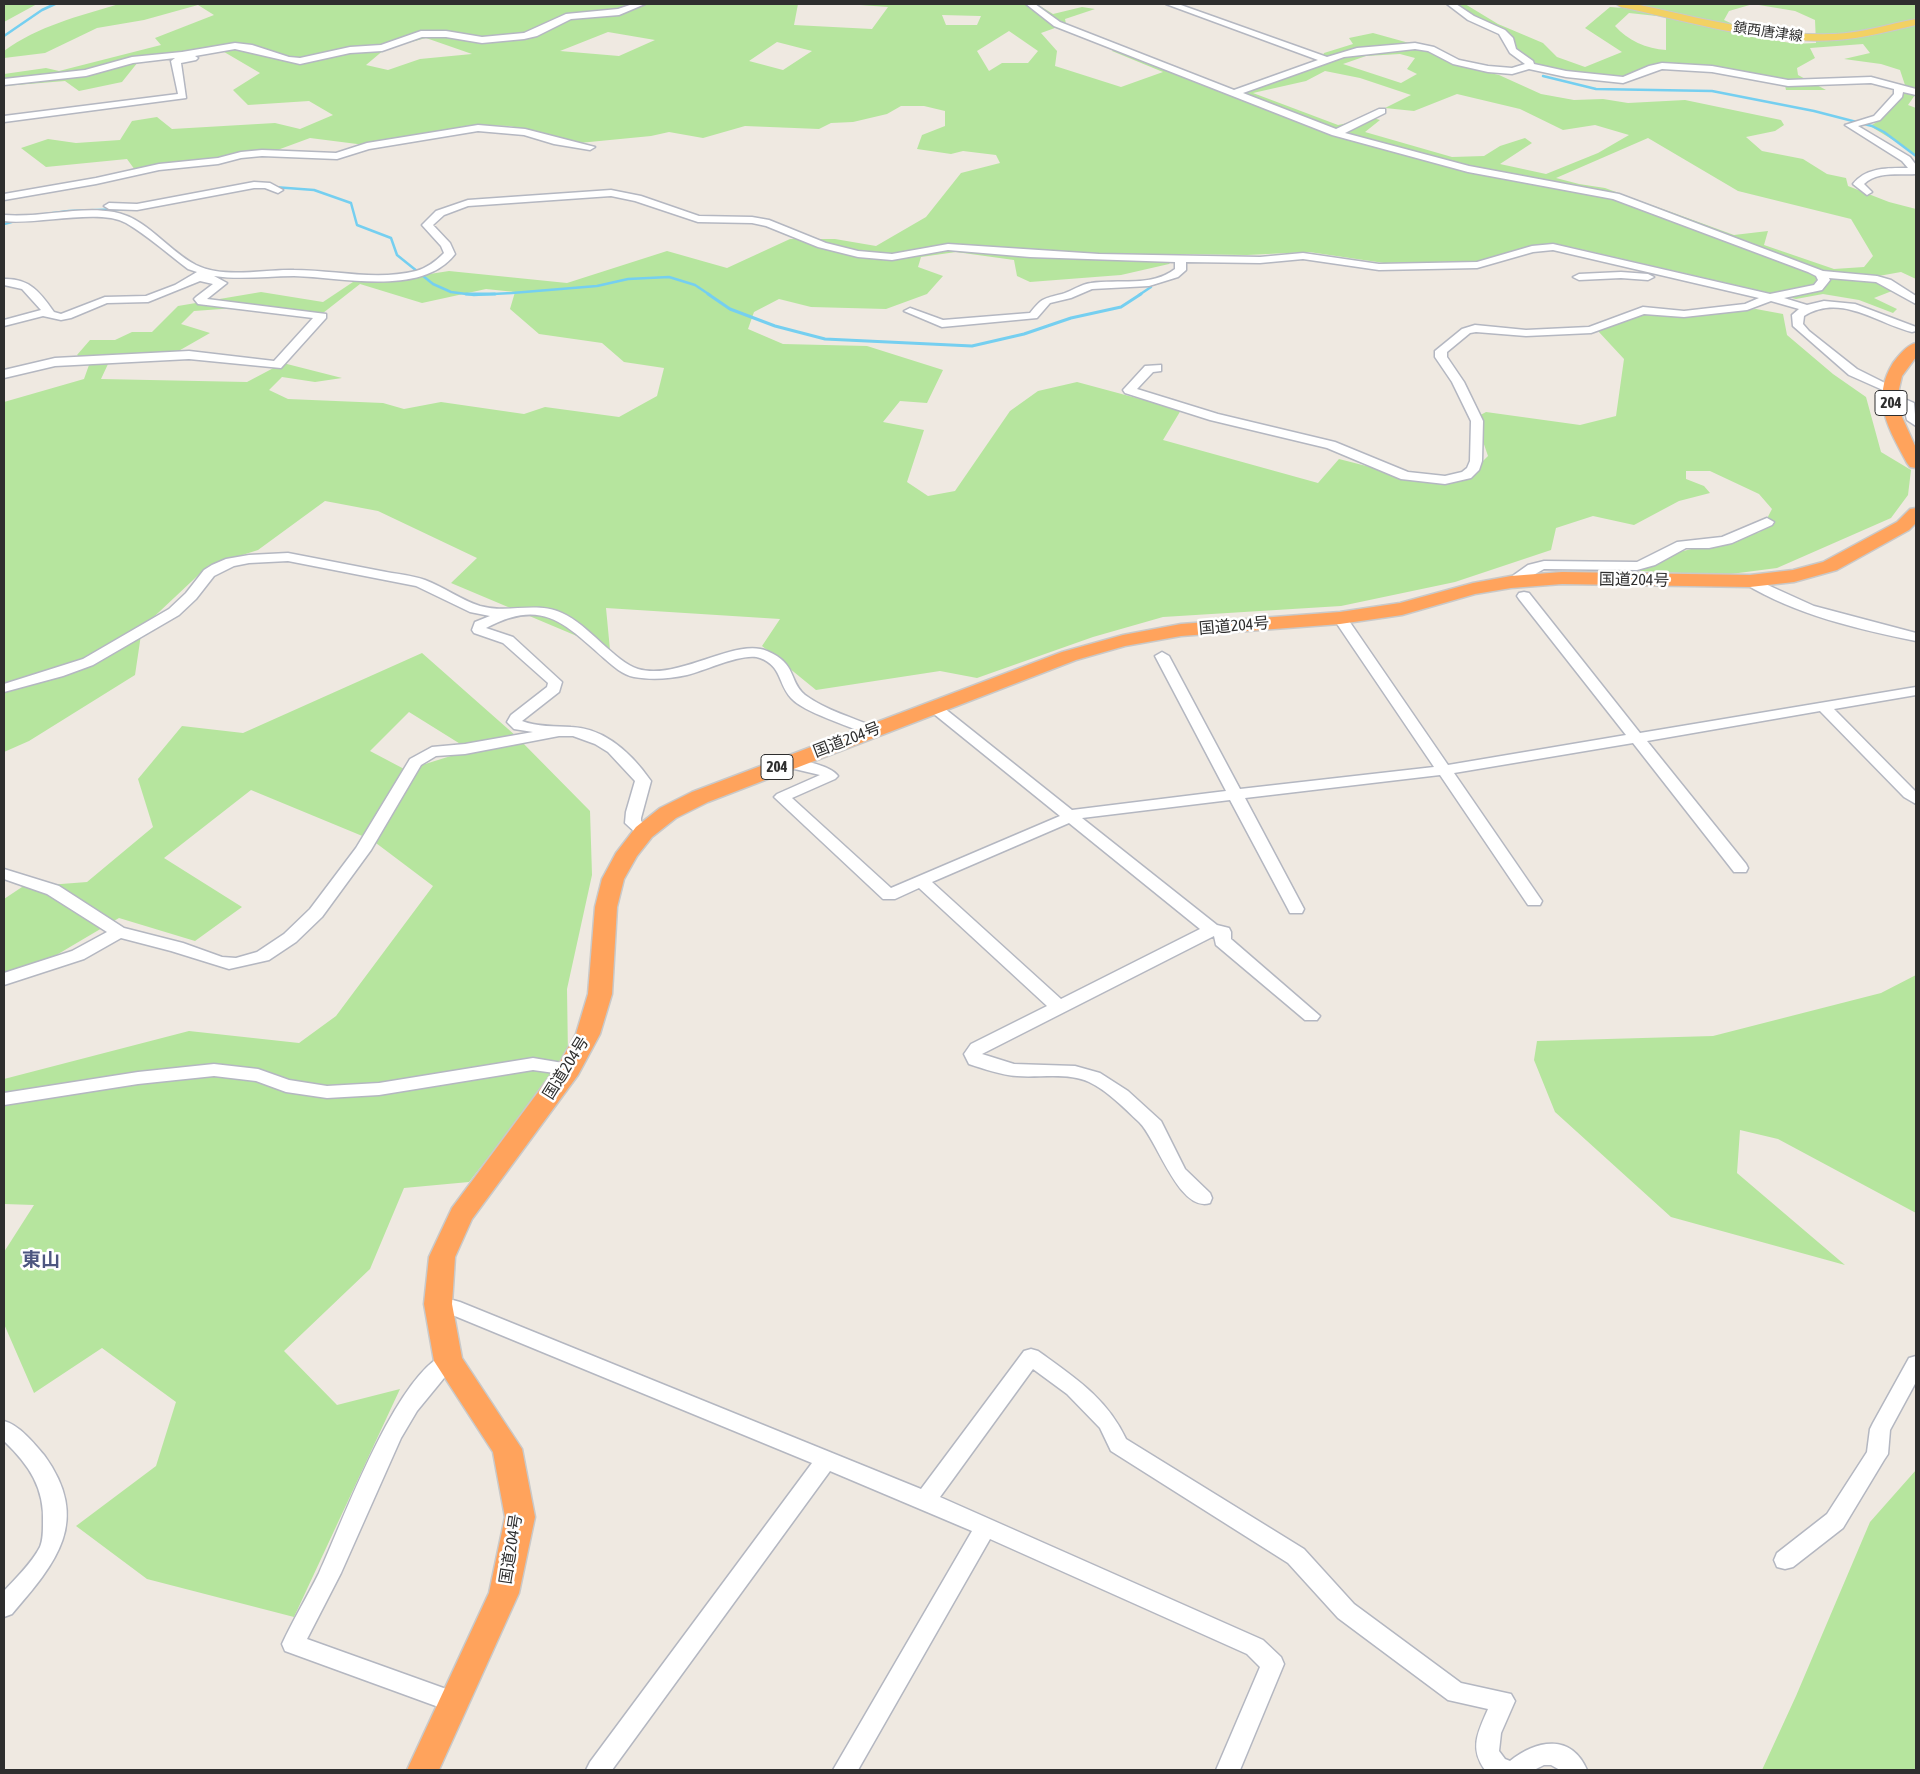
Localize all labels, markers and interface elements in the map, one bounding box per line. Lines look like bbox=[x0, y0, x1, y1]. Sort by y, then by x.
street label: 鎮西唐津線 bbox=[1732, 19, 1804, 45]
road number: 204 bbox=[1875, 390, 1907, 416]
street label: 国道204号 bbox=[1599, 570, 1669, 590]
street label: 国道204号 bbox=[1198, 613, 1270, 639]
street label: 国道204号 bbox=[811, 718, 883, 762]
road number: 204 bbox=[761, 754, 793, 780]
street label: 国道204号 bbox=[539, 1033, 593, 1103]
district label: 東山 bbox=[22, 1249, 60, 1271]
street label: 国道204号 bbox=[496, 1513, 526, 1585]

